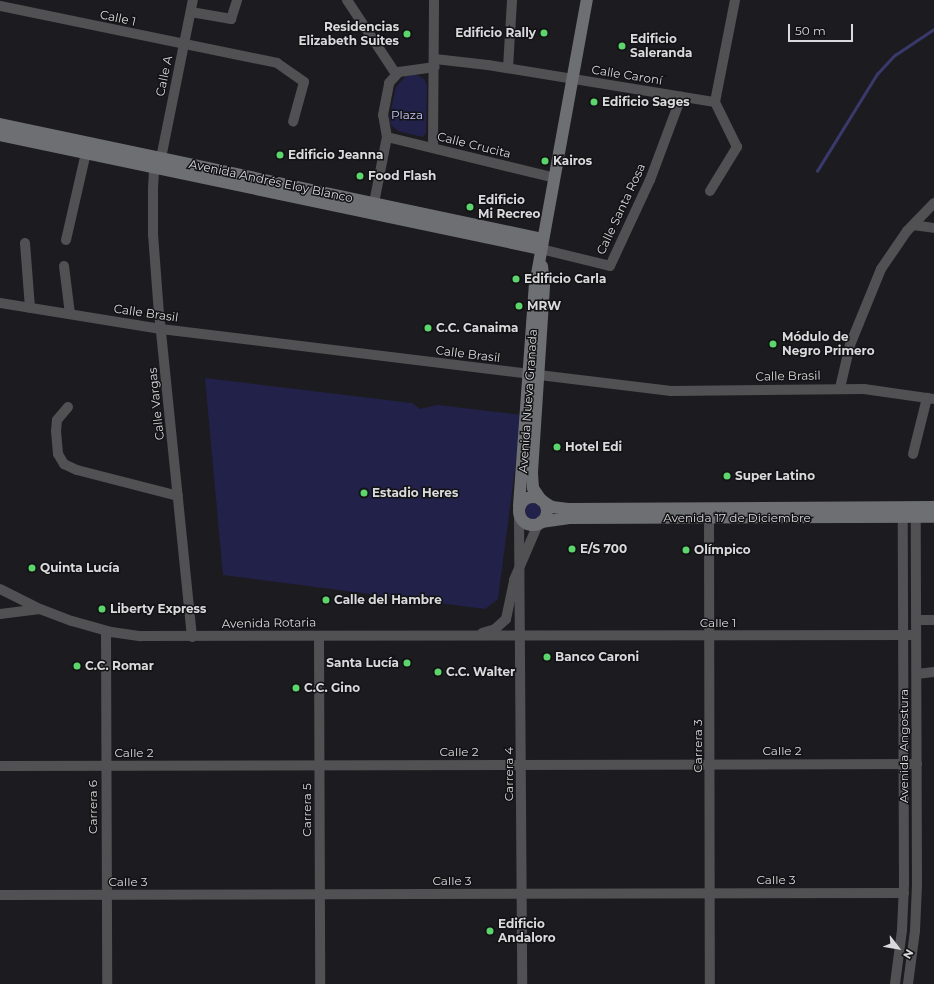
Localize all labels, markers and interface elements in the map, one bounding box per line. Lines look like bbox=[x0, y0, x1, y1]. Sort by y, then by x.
street label: Calle 1 bbox=[99, 7, 137, 29]
scale bar bbox=[790, 16, 855, 42]
place label: Residencias Elizabeth Suites bbox=[299, 20, 399, 48]
text: 50 m bbox=[795, 23, 826, 38]
place label: Edificio Rally bbox=[455, 26, 536, 40]
marker: Edificio Rally bbox=[539, 28, 549, 38]
marker: Residencias Elizabeth Suites bbox=[402, 29, 412, 39]
place label: Edificio Saleranda bbox=[630, 32, 692, 60]
marker: Edificio Saleranda bbox=[617, 41, 627, 51]
street label: Calle A bbox=[153, 54, 175, 98]
street label: Calle Caroní bbox=[591, 62, 663, 88]
place label: Edificio Sages bbox=[602, 95, 690, 109]
marker: Edificio Sages bbox=[589, 97, 599, 107]
park label: Plaza bbox=[391, 108, 423, 122]
street label: Calle Crucita bbox=[436, 129, 512, 161]
place label: Edificio Jeanna bbox=[288, 148, 383, 162]
marker: Edificio Jeanna bbox=[275, 150, 285, 160]
place label: Kairos bbox=[553, 154, 592, 168]
marker: Kairos bbox=[540, 156, 550, 166]
street label: Avenida Andrés Eloy Blanco bbox=[188, 157, 354, 205]
street label: Calle Santa Rosa bbox=[594, 161, 648, 257]
place label: Food Flash bbox=[368, 169, 436, 183]
marker: Food Flash bbox=[355, 171, 365, 181]
place label: Edificio Mi Recreo bbox=[478, 193, 540, 221]
marker: Edificio Mi Recreo bbox=[465, 202, 475, 212]
place label: Edificio Carla bbox=[524, 272, 606, 286]
marker: Edificio Carla bbox=[511, 274, 521, 284]
place label: MRW bbox=[527, 299, 561, 313]
street label: Calle Brasil bbox=[113, 301, 179, 325]
marker: MRW bbox=[514, 301, 524, 311]
place label: C.C. Canaima bbox=[436, 321, 518, 335]
marker: C.C. Canaima bbox=[423, 323, 433, 333]
street label: Avenida Nueva Granada bbox=[516, 329, 540, 473]
place label: Módulo de Negro Primero bbox=[782, 330, 875, 358]
marker: Módulo de Negro Primero bbox=[767, 338, 779, 350]
street label: Calle Brasil bbox=[435, 343, 501, 365]
street label: Calle Vargas bbox=[145, 367, 167, 441]
street label: Calle Brasil bbox=[755, 368, 821, 384]
place label: Hotel Edi bbox=[565, 440, 622, 454]
marker: Hotel Edi bbox=[552, 442, 562, 452]
place label: Super Latino bbox=[735, 469, 815, 483]
marker: Super Latino bbox=[722, 471, 732, 481]
place label: Estadio Heres bbox=[372, 486, 458, 500]
marker: Estadio Heres bbox=[359, 488, 369, 498]
street label: Avenida 17 de Diciembre bbox=[663, 511, 811, 525]
place label: E/S 700 bbox=[580, 542, 627, 556]
place label: Olímpico bbox=[694, 543, 751, 557]
marker: E/S 700 bbox=[567, 544, 577, 554]
marker: Olímpico bbox=[681, 545, 691, 555]
place label: Quinta Lucía bbox=[40, 561, 120, 575]
marker: Quinta Lucía bbox=[27, 563, 37, 573]
place label: Calle del Hambre bbox=[334, 593, 442, 607]
marker: Calle del Hambre bbox=[321, 595, 331, 605]
place label: Liberty Express bbox=[110, 602, 206, 616]
marker: Liberty Express bbox=[97, 604, 107, 614]
street label: Avenida Rotaria bbox=[222, 615, 316, 631]
street label: Calle 1 bbox=[700, 616, 736, 630]
place label: Banco Caroni bbox=[555, 650, 639, 664]
marker: Banco Caroni bbox=[542, 652, 552, 662]
place label: Santa Lucía bbox=[326, 656, 399, 670]
marker: Santa Lucía bbox=[402, 658, 412, 668]
place label: C.C. Romar bbox=[85, 659, 154, 673]
marker: C.C. Romar bbox=[72, 661, 82, 671]
place label: C.C. Walter bbox=[446, 665, 515, 679]
marker: C.C. Walter bbox=[433, 667, 443, 677]
place label: C.C. Gino bbox=[304, 681, 360, 695]
marker: C.C. Gino bbox=[291, 683, 301, 693]
street label: Avenida Angostura bbox=[897, 689, 911, 803]
street label: Carrera 3 bbox=[691, 719, 705, 773]
street label: Calle 2 bbox=[762, 744, 802, 758]
street label: Calle 2 bbox=[439, 745, 479, 759]
street label: Calle 2 bbox=[114, 746, 154, 760]
street label: Carrera 4 bbox=[502, 747, 516, 801]
street label: Carrera 6 bbox=[86, 780, 100, 834]
street label: Carrera 5 bbox=[300, 783, 314, 837]
street label: Calle 3 bbox=[756, 873, 796, 887]
street label: Calle 3 bbox=[432, 874, 472, 888]
street label: Calle 3 bbox=[108, 875, 148, 889]
place label: Edificio Andaloro bbox=[498, 917, 556, 945]
marker: Edificio Andaloro bbox=[485, 926, 495, 936]
north arrow bbox=[878, 928, 918, 968]
text: N bbox=[900, 947, 917, 962]

